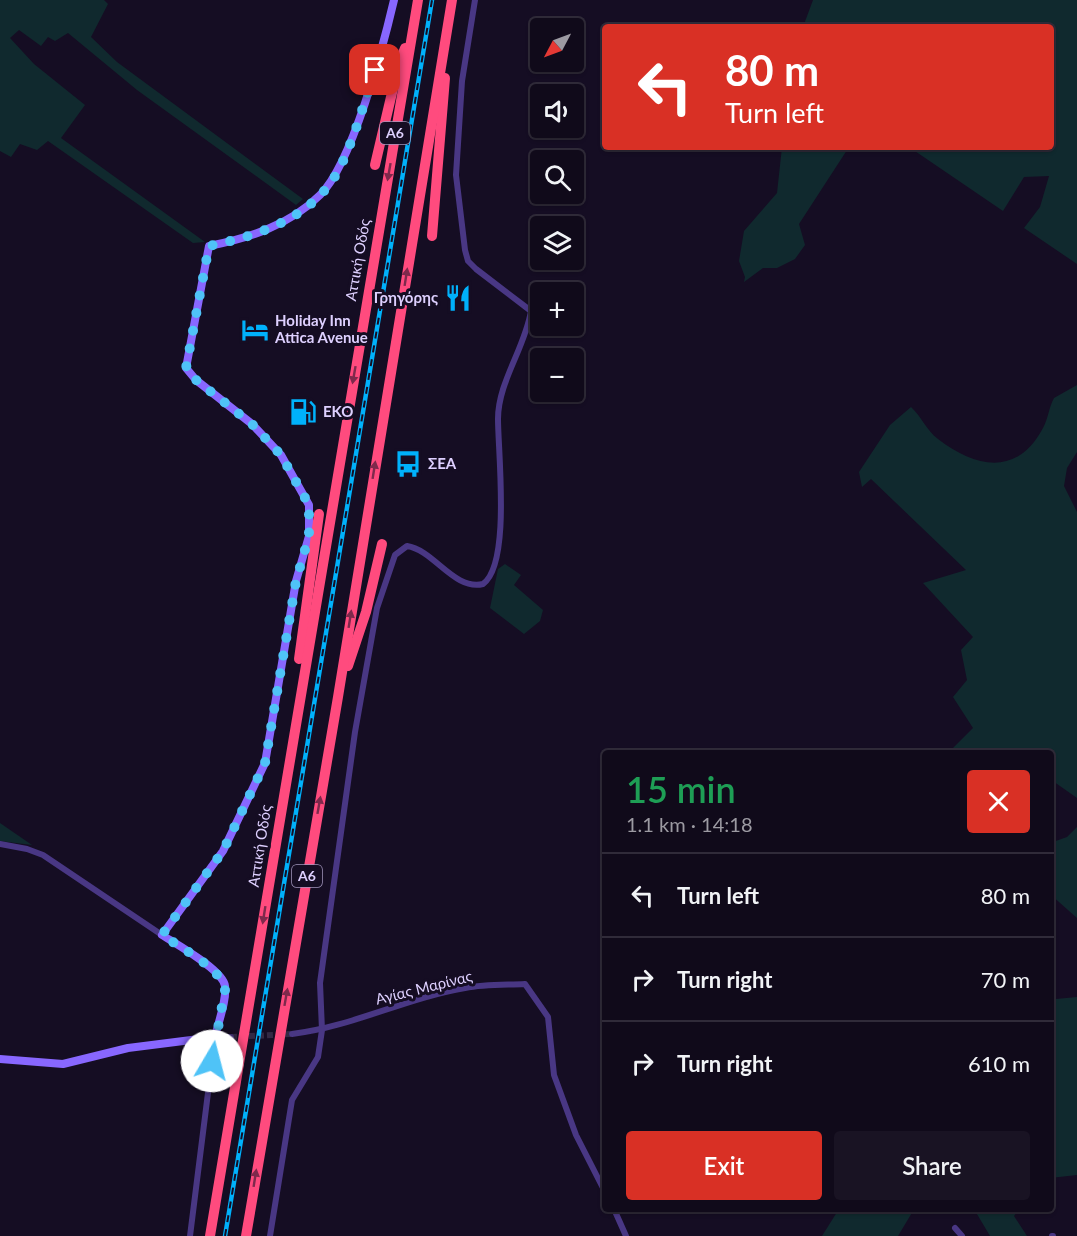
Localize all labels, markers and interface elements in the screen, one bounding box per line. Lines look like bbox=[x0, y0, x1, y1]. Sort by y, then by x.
north arrow bbox=[530, 18, 584, 72]
map controls bbox=[530, 18, 584, 402]
pin bbox=[349, 44, 400, 95]
text: 80 m bbox=[725, 45, 819, 95]
icon: left bbox=[626, 48, 704, 126]
icon: arrive bbox=[358, 53, 391, 86]
button: sound bbox=[530, 84, 584, 138]
text: Turn left bbox=[725, 96, 824, 129]
road number: Α6 bbox=[380, 122, 410, 144]
button: search bbox=[530, 150, 584, 204]
one-way arrow bbox=[384, 162, 393, 181]
button: layers bbox=[530, 216, 584, 270]
street label: Αττική Οδός bbox=[341, 217, 373, 302]
one-way arrow bbox=[402, 268, 411, 287]
button: + bbox=[530, 282, 584, 336]
restaurant icon: Γρηγόρης bbox=[443, 283, 473, 313]
place label: Γρηγόρης bbox=[374, 288, 438, 306]
place label: Holiday Inn Attica Avenue bbox=[274, 311, 368, 346]
hotel icon: Holiday Inn Attica Avenue bbox=[240, 315, 270, 345]
button: − bbox=[530, 348, 584, 402]
one-way arrow bbox=[349, 366, 358, 385]
fuel station icon: EKO bbox=[288, 397, 318, 427]
place label: EKO bbox=[323, 402, 353, 420]
bus stop icon: ΣΕΑ bbox=[393, 449, 423, 479]
place label: ΣΕΑ bbox=[428, 454, 457, 472]
one-way arrow bbox=[370, 460, 379, 479]
one-way arrow bbox=[346, 609, 355, 628]
text: 15 min bbox=[626, 767, 736, 811]
button: close bbox=[967, 770, 1030, 833]
one-way arrow bbox=[315, 796, 324, 815]
street label: Αττική Οδός bbox=[244, 803, 274, 888]
text: 1.1 km · 14:18 bbox=[626, 812, 753, 836]
road number: Α6 bbox=[292, 865, 322, 887]
icon: left bbox=[626, 879, 659, 912]
text: Turn left bbox=[677, 882, 759, 909]
text: 80 m bbox=[981, 882, 1030, 909]
one-way arrow bbox=[259, 906, 268, 925]
icon: right bbox=[626, 963, 659, 996]
street label: Αγίας Μαρίνας bbox=[373, 966, 474, 1008]
text: Turn right bbox=[677, 966, 772, 993]
text: 70 m bbox=[981, 966, 1030, 993]
one-way arrow bbox=[281, 988, 290, 1007]
position arrow bbox=[180, 1029, 244, 1093]
icon: right bbox=[626, 1047, 659, 1080]
text: Turn right bbox=[677, 1050, 772, 1077]
text: 610 m bbox=[968, 1050, 1030, 1077]
button: Exit bbox=[626, 1131, 822, 1200]
button: Share bbox=[834, 1131, 1030, 1200]
one-way arrow bbox=[251, 1169, 260, 1188]

